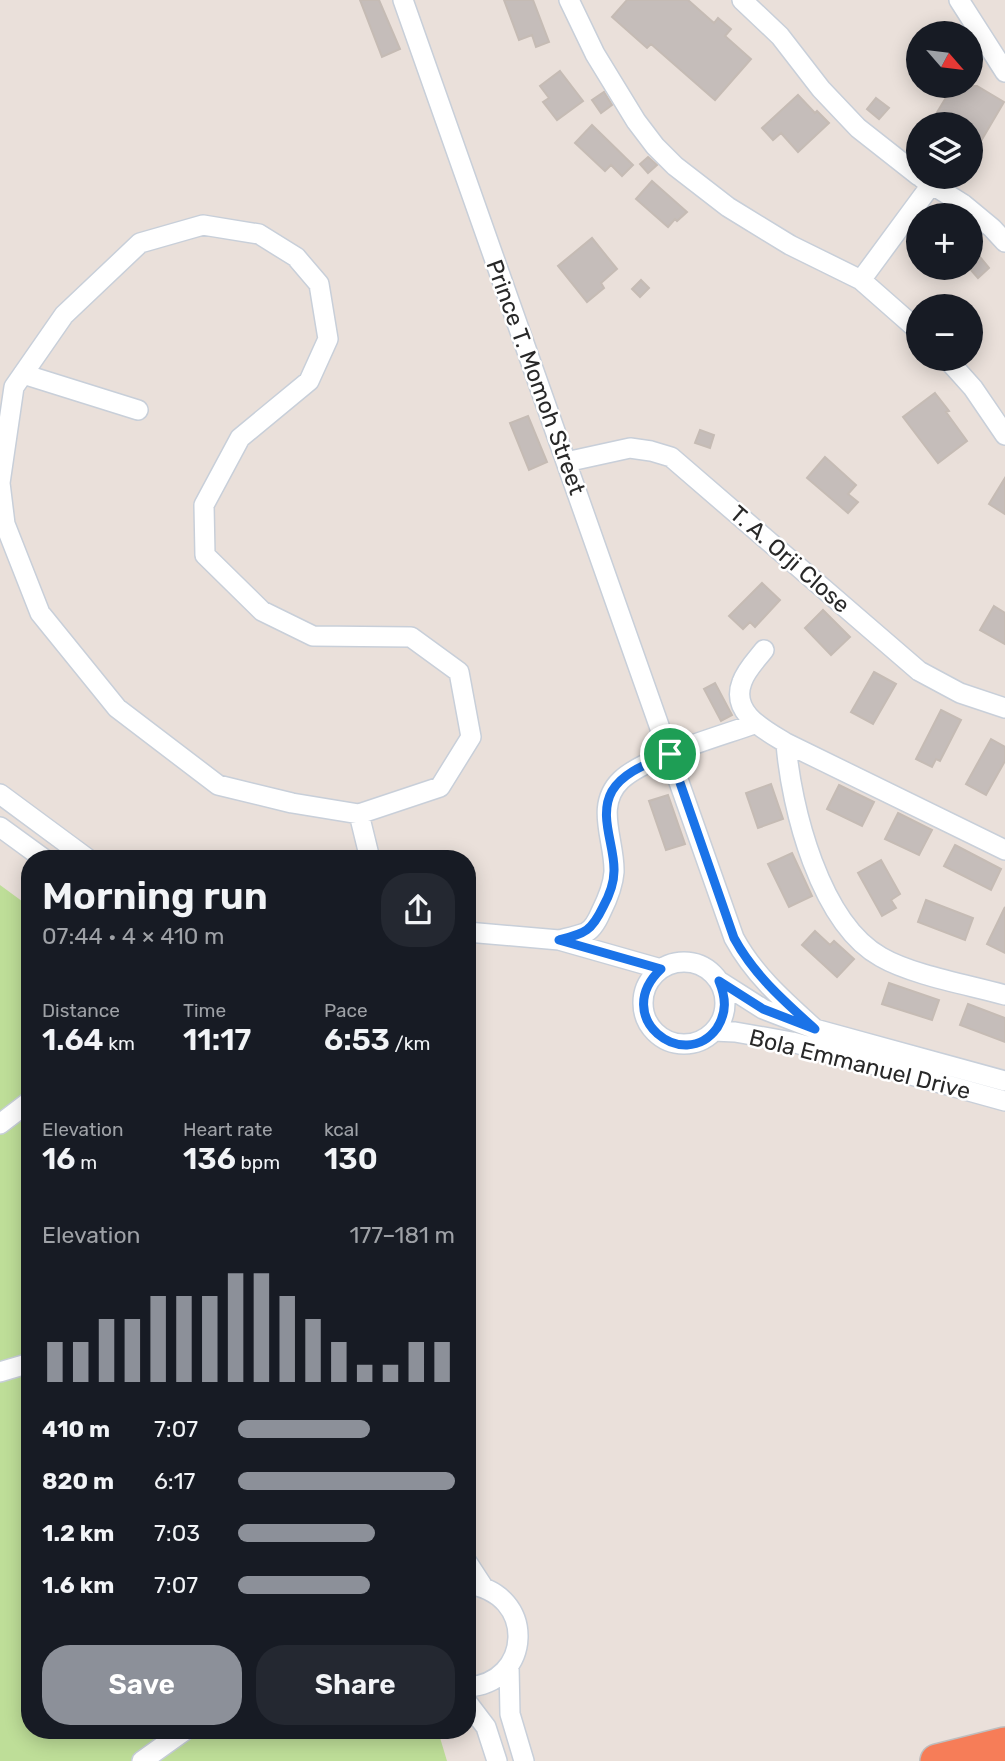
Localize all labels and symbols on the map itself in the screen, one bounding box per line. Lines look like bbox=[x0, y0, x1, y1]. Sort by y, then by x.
north arrow bbox=[906, 21, 984, 98]
street label: Prince T. Momoh Street bbox=[480, 256, 592, 498]
street label: T. A. Orji Close bbox=[724, 499, 856, 619]
pin bbox=[640, 724, 700, 784]
street label: Bola Emmanuel Drive bbox=[746, 1023, 974, 1105]

